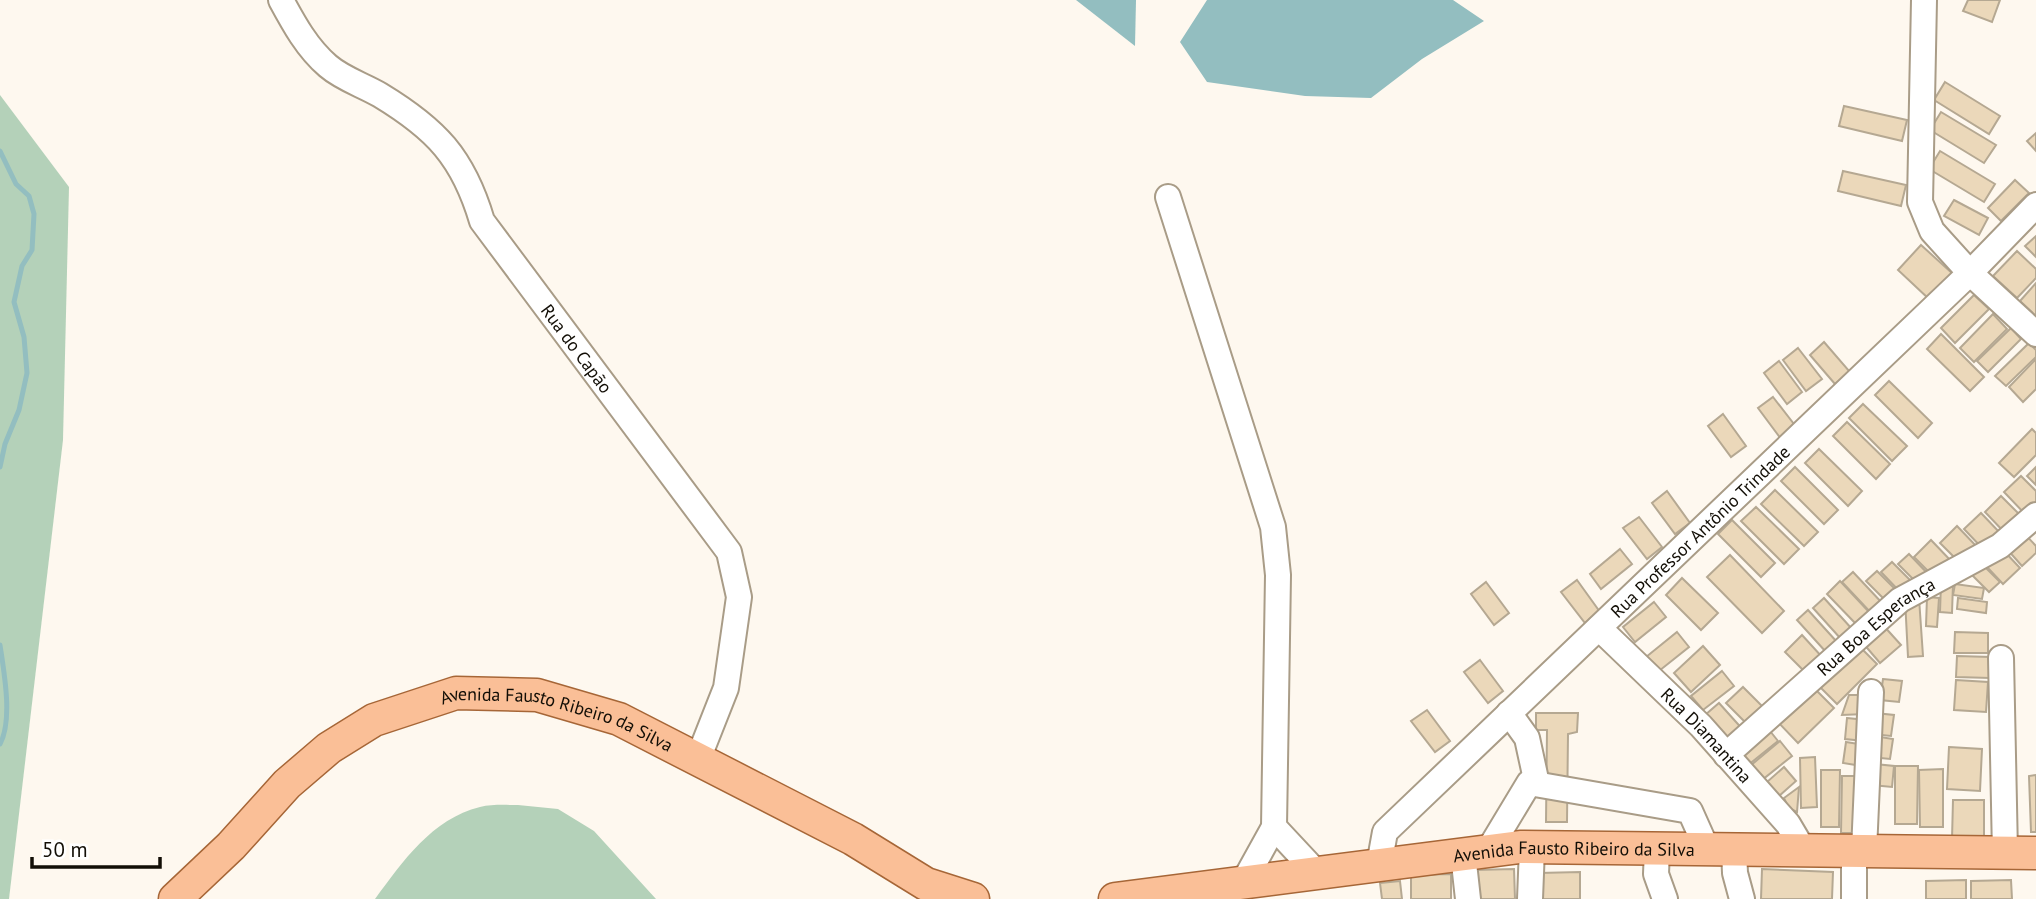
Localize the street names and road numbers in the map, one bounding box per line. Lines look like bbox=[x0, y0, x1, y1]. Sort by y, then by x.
street label: Rua do Capão bbox=[536, 299, 618, 397]
street label: Rua Professor Antônio Trindade bbox=[1605, 440, 1794, 622]
street label: Rua Boa Esperança bbox=[1812, 572, 1939, 680]
street label: Avenida Fausto Ribeiro da Silva bbox=[437, 681, 677, 756]
street label: Rua Diamantina bbox=[1656, 683, 1757, 787]
street label: Avenida Fausto Ribeiro da Silva bbox=[1452, 835, 1695, 867]

